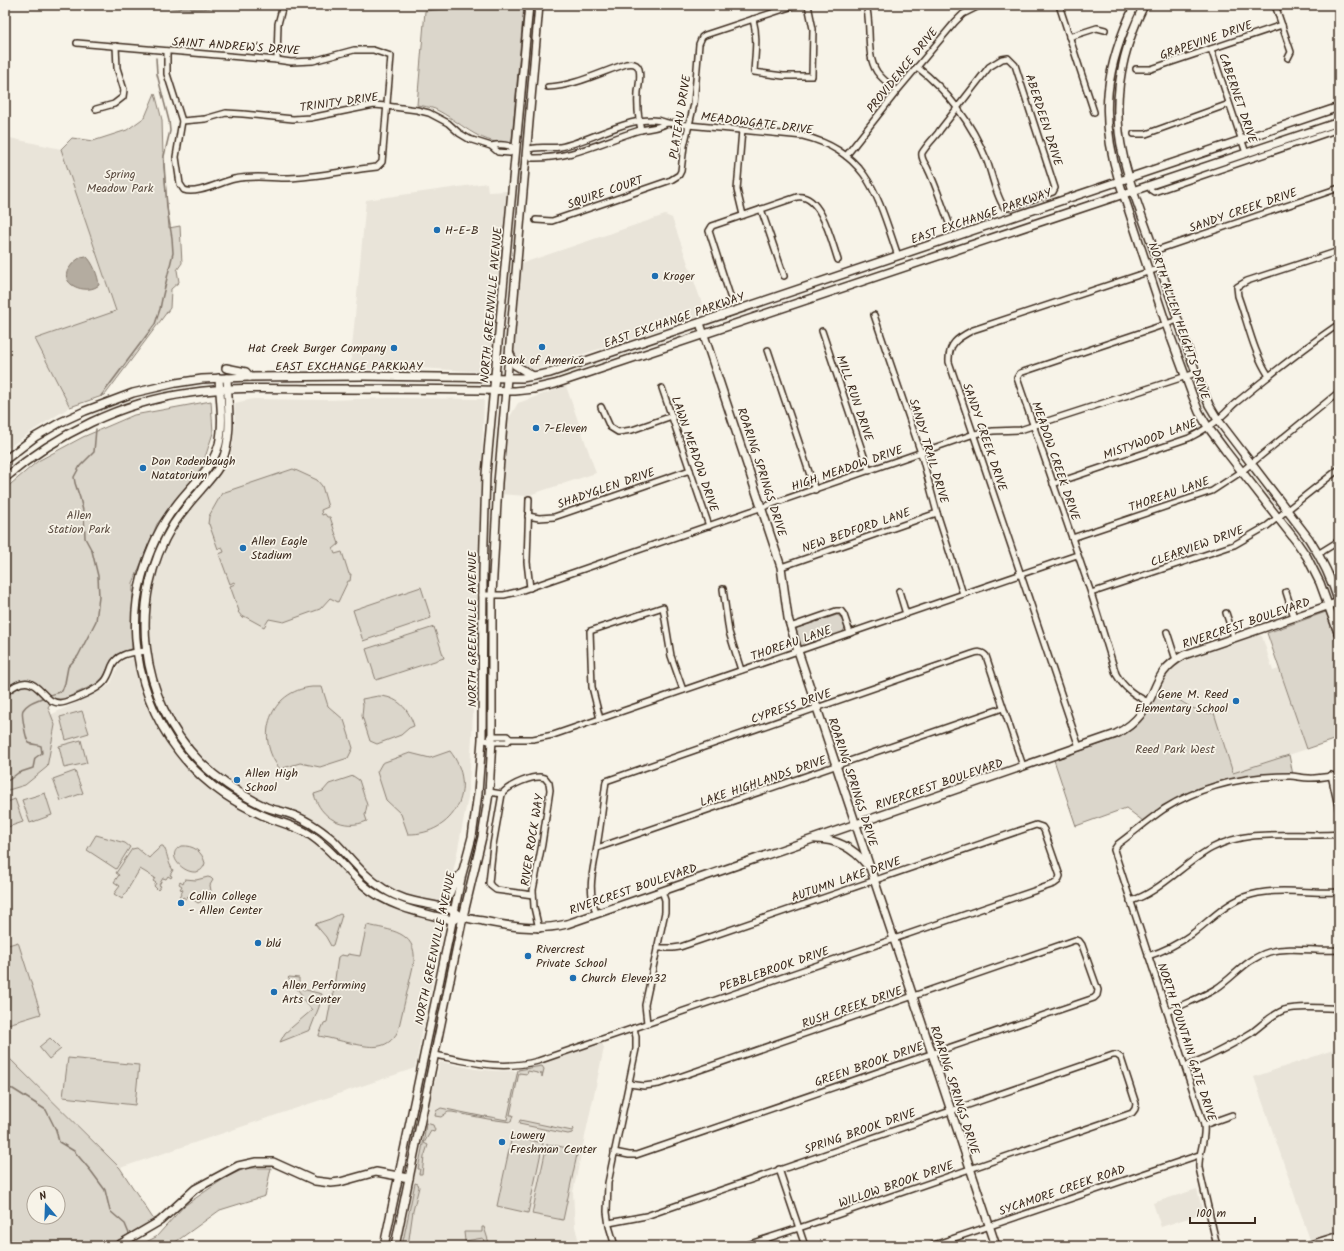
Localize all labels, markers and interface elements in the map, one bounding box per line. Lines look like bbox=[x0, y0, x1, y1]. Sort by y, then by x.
street label: GRAPEVINE DRIVE bbox=[1157, 15, 1256, 65]
street label: PROVIDENCE DRIVE bbox=[862, 23, 943, 117]
street label: SAINT ANDREW'S DRIVE bbox=[171, 33, 301, 61]
street label: CABERNET DRIVE bbox=[1213, 50, 1262, 147]
street label: ABERDEEN DRIVE bbox=[1020, 72, 1068, 169]
street label: PLATEAU DRIVE bbox=[664, 73, 697, 161]
street label: TRINITY DRIVE bbox=[299, 87, 380, 117]
street label: MEADOWGATE DRIVE bbox=[700, 107, 815, 140]
park label: Spring Meadow Park bbox=[87, 165, 154, 198]
street label: SQUIRE COURT bbox=[565, 170, 647, 214]
street label: EAST EXCHANGE PARKWAY bbox=[908, 183, 1055, 250]
street label: SANDY CREEK DRIVE bbox=[1187, 183, 1301, 238]
place label: H-E-B bbox=[445, 221, 479, 240]
marker: H-E-B bbox=[432, 225, 442, 235]
street label: NORTH GREENVILLE AVENUE bbox=[475, 225, 508, 384]
street label: NORTH ALLEN HEIGHTS DRIVE bbox=[1143, 240, 1215, 404]
place label: Kroger bbox=[663, 267, 696, 286]
marker: Kroger bbox=[650, 271, 660, 281]
street label: EAST EXCHANGE PARKWAY bbox=[601, 287, 748, 354]
place label: Hat Creek Burger Company bbox=[248, 339, 386, 358]
marker: Bank of America bbox=[537, 342, 547, 352]
marker: Hat Creek Burger Company bbox=[389, 343, 399, 353]
place label: Bank of America bbox=[500, 351, 585, 370]
street label: MILL RUN DRIVE bbox=[831, 352, 878, 445]
street label: EAST EXCHANGE PARKWAY bbox=[275, 357, 424, 376]
street label: SANDY CREEK DRIVE bbox=[957, 381, 1012, 495]
street label: LAWN MEADOW DRIVE bbox=[666, 394, 724, 515]
street label: SANDY TRAIL DRIVE bbox=[904, 396, 954, 507]
street label: MEADOW CREEK DRIVE bbox=[1026, 399, 1085, 524]
street label: ROARING SPRINGS DRIVE bbox=[732, 405, 792, 540]
street label: MISTYWOOD LANE bbox=[1101, 413, 1201, 465]
place label: 7-Eleven bbox=[544, 419, 587, 438]
marker: 7-Eleven bbox=[531, 423, 541, 433]
street label: HIGH MEADOW DRIVE bbox=[789, 440, 906, 496]
place label: Don Rodenbaugh Natatorium bbox=[151, 452, 235, 485]
marker: Don Rodenbaugh Natatorium bbox=[138, 463, 148, 473]
street label: SHADYGLEN DRIVE bbox=[555, 463, 658, 514]
street label: THOREAU LANE bbox=[1126, 471, 1213, 517]
street label: NEW BEDFORD LANE bbox=[799, 503, 914, 558]
park label: Allen Station Park bbox=[48, 506, 111, 539]
street label: CLEARVIEW DRIVE bbox=[1148, 520, 1248, 572]
place label: Allen Eagle Stadium bbox=[251, 532, 308, 565]
marker: Allen Eagle Stadium bbox=[238, 543, 248, 553]
street label: NORTH GREENVILLE AVENUE bbox=[463, 550, 482, 707]
street label: RIVERCREST BOULEVARD bbox=[1180, 593, 1313, 654]
street label: THOREAU LANE bbox=[748, 620, 835, 666]
street label: CYPRESS DRIVE bbox=[748, 683, 835, 729]
place label: Gene M. Reed Elementary School bbox=[1135, 685, 1229, 718]
marker: Gene M. Reed Elementary School bbox=[1231, 696, 1241, 706]
street label: ROARING SPRINGS DRIVE bbox=[823, 715, 883, 850]
park label: Reed Park West bbox=[1135, 740, 1215, 759]
street label: LAKE HIGHLANDS DRIVE bbox=[697, 751, 830, 812]
street label: RIVERCREST BOULEVARD bbox=[873, 754, 1006, 815]
place label: Allen High School bbox=[245, 764, 298, 797]
marker: Allen High School bbox=[232, 775, 242, 785]
street label: RIVER ROCK WAY bbox=[516, 792, 549, 887]
street label: AUTUMN LAKE DRIVE bbox=[789, 851, 905, 907]
street label: RIVERCREST BOULEVARD bbox=[567, 859, 700, 920]
street label: NORTH GREENVILLE AVENUE bbox=[410, 869, 461, 1027]
place label: Collin College - Allen Center bbox=[189, 887, 263, 920]
marker: Collin College - Allen Center bbox=[176, 898, 186, 908]
place label: blú bbox=[266, 934, 281, 953]
marker: blú bbox=[253, 938, 263, 948]
place label: Rivercrest Private School bbox=[536, 940, 607, 973]
street label: PEBBLEBROOK DRIVE bbox=[716, 941, 833, 997]
marker: Rivercrest Private School bbox=[523, 951, 533, 961]
street label: NORTH FOUNTAIN GATE DRIVE bbox=[1152, 960, 1221, 1125]
place label: Church Eleven32 bbox=[581, 969, 667, 988]
marker: Church Eleven32 bbox=[568, 973, 578, 983]
place label: Allen Performing Arts Center bbox=[282, 976, 366, 1009]
street label: RUSH CREEK DRIVE bbox=[799, 981, 906, 1034]
marker: Allen Performing Arts Center bbox=[269, 987, 279, 997]
street label: ROARING SPRINGS DRIVE bbox=[925, 1023, 985, 1158]
street label: GREEN BROOK DRIVE bbox=[812, 1037, 927, 1092]
street label: SPRING BROOK DRIVE bbox=[802, 1103, 920, 1160]
place label: Lowery Freshman Center bbox=[510, 1126, 598, 1159]
marker: Lowery Freshman Center bbox=[497, 1137, 507, 1147]
street label: WILLOW BROOK DRIVE bbox=[836, 1155, 957, 1213]
street label: SYCAMORE CREEK ROAD bbox=[996, 1160, 1128, 1221]
north arrow bbox=[26, 1185, 66, 1225]
text: N bbox=[37, 1187, 49, 1206]
scale bar bbox=[1190, 1199, 1255, 1225]
text: 100 m bbox=[1196, 1204, 1227, 1223]

